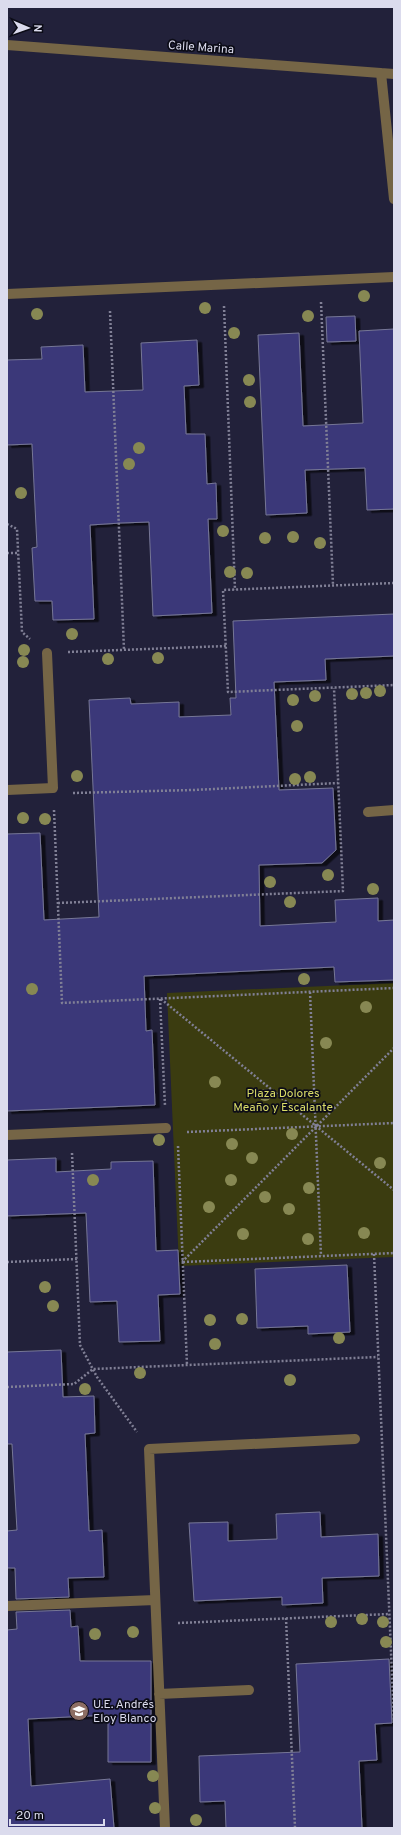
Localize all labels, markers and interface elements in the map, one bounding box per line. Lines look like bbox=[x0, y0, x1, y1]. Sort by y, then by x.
north arrow bbox=[8, 8, 48, 48]
text: N bbox=[30, 24, 44, 33]
street label: Calle Marina bbox=[167, 38, 235, 58]
park label: Plaza Dolores Meaño y Escalante bbox=[233, 1086, 333, 1116]
place label: U.E. Andrés Eloy Blanco bbox=[93, 1697, 157, 1727]
school or university icon: U.E. Andrés Eloy Blanco bbox=[68, 1700, 90, 1722]
scale bar bbox=[10, 1801, 104, 1827]
text: 20 m bbox=[16, 1808, 44, 1824]

